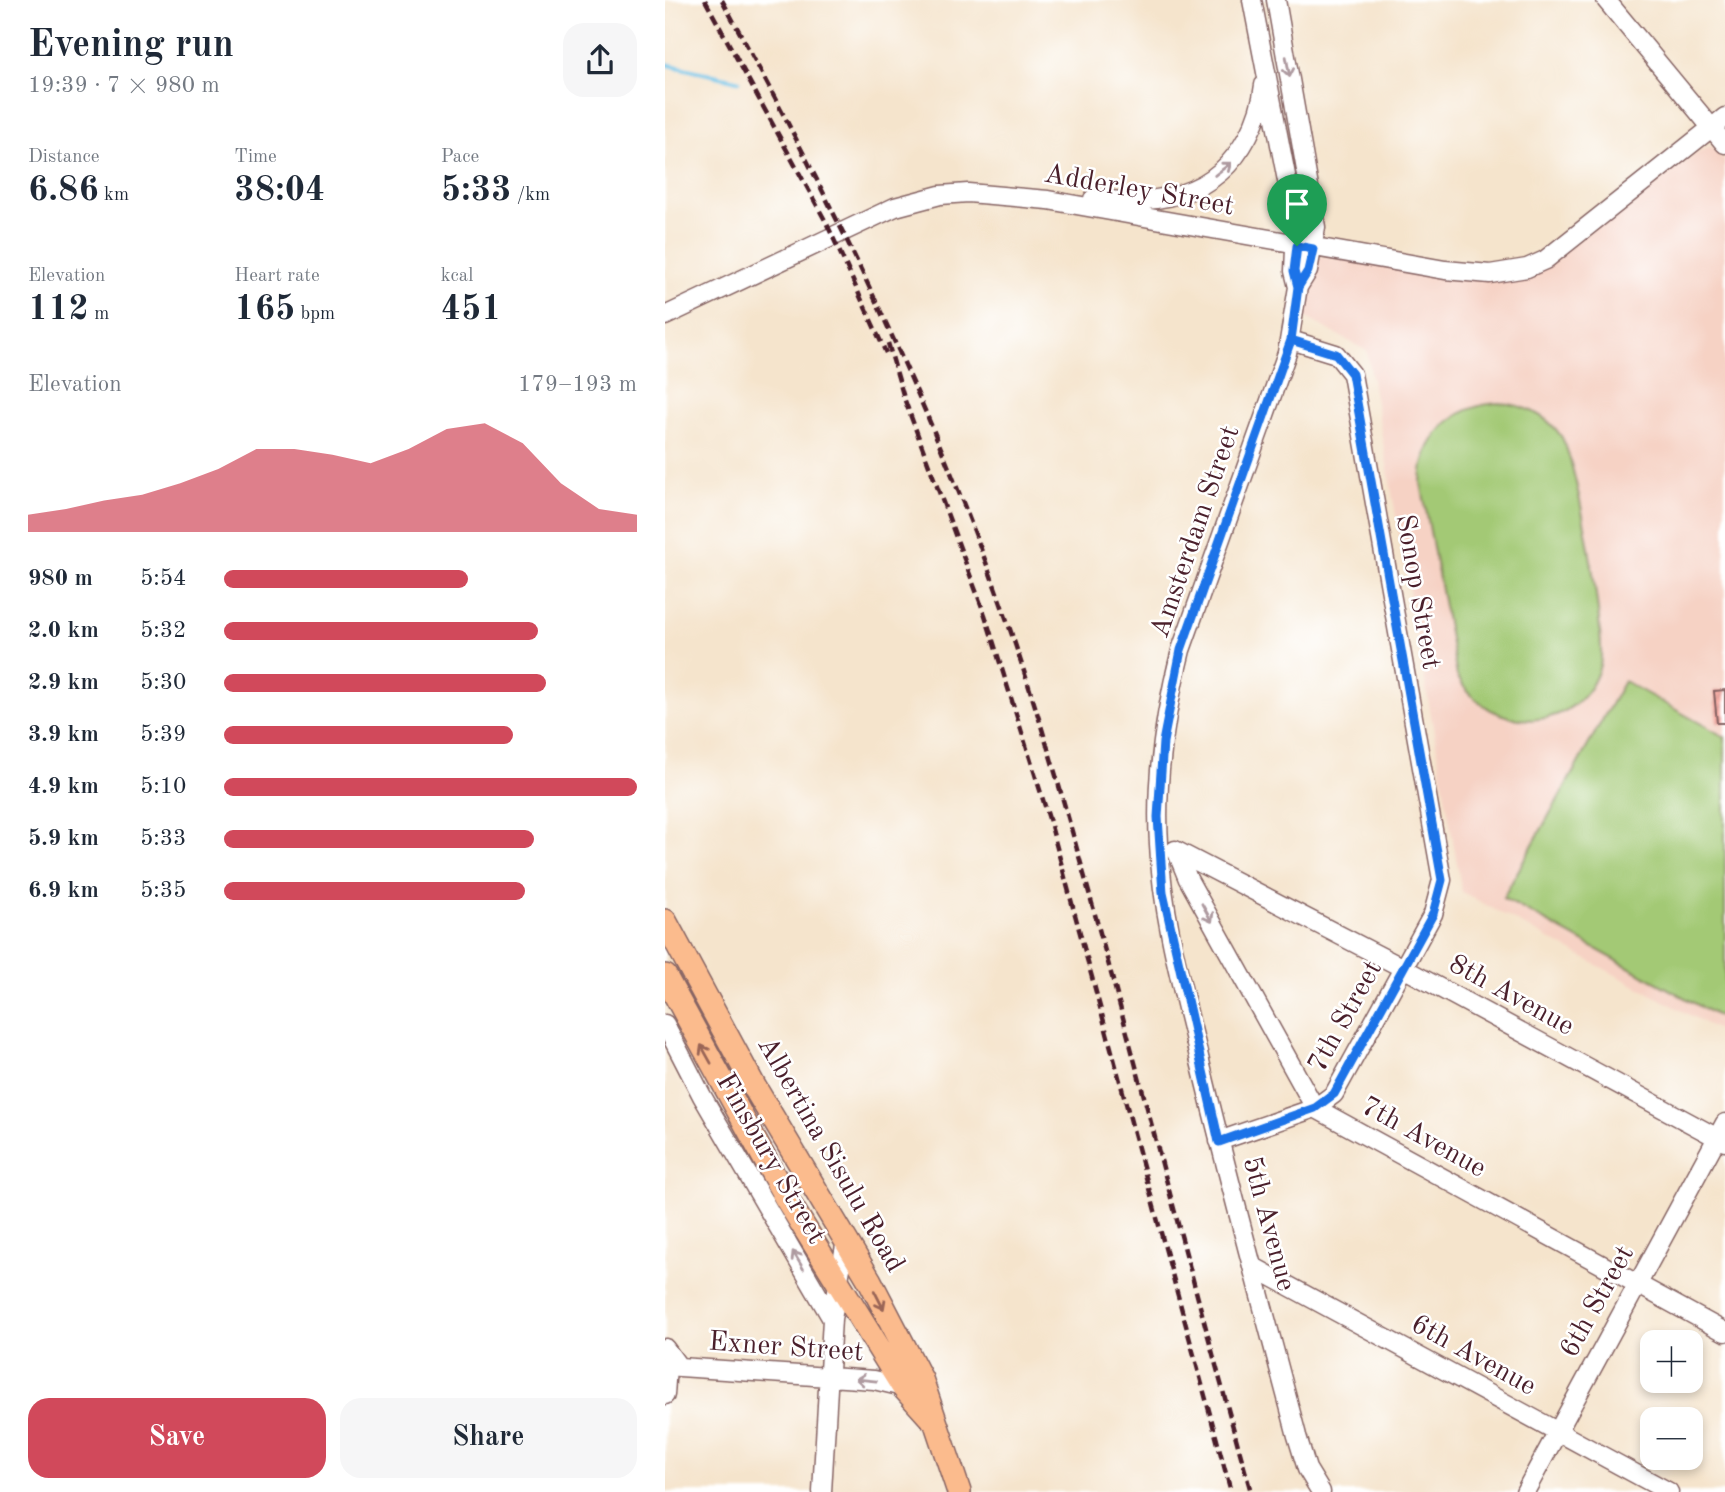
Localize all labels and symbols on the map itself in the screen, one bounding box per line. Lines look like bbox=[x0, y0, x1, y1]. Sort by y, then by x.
one-way arrow bbox=[1282, 55, 1295, 78]
street label: Adderley Street bbox=[1042, 161, 1236, 221]
one-way arrow bbox=[1214, 161, 1232, 177]
pin bbox=[1267, 174, 1327, 246]
street label: Amsterdam Street bbox=[1147, 422, 1245, 642]
street label: Sonop Street bbox=[1390, 512, 1444, 672]
one-way arrow bbox=[1201, 902, 1214, 923]
street label: 8th Avenue bbox=[1444, 950, 1578, 1042]
street label: 7th Street bbox=[1304, 956, 1388, 1078]
street label: Albertina Sisulu Road bbox=[751, 1033, 909, 1277]
one-way arrow bbox=[699, 1044, 713, 1064]
street label: Finsbury Street bbox=[710, 1069, 830, 1249]
street label: 7th Avenue bbox=[1356, 1092, 1490, 1184]
street label: 5th Avenue bbox=[1237, 1154, 1299, 1294]
street label: 6th Street bbox=[1556, 1241, 1640, 1363]
one-way arrow bbox=[790, 1250, 804, 1270]
one-way arrow bbox=[873, 1289, 887, 1310]
street label: 6th Avenue bbox=[1406, 1310, 1540, 1402]
street label: Exner Street bbox=[708, 1329, 864, 1367]
one-way arrow bbox=[855, 1373, 878, 1386]

